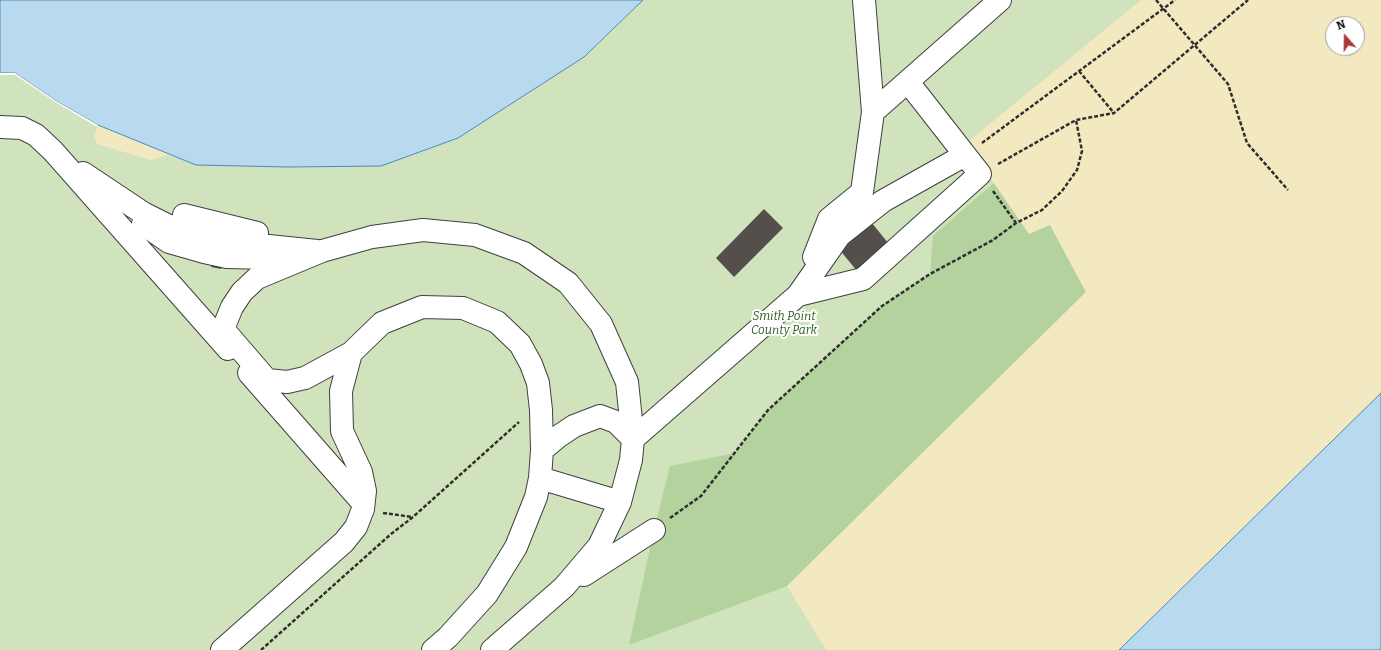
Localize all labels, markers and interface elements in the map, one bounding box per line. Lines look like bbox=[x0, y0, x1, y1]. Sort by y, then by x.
north arrow bbox=[1325, 16, 1365, 56]
text: N bbox=[1335, 18, 1347, 33]
park label: Smith Point County Park bbox=[751, 310, 817, 338]

